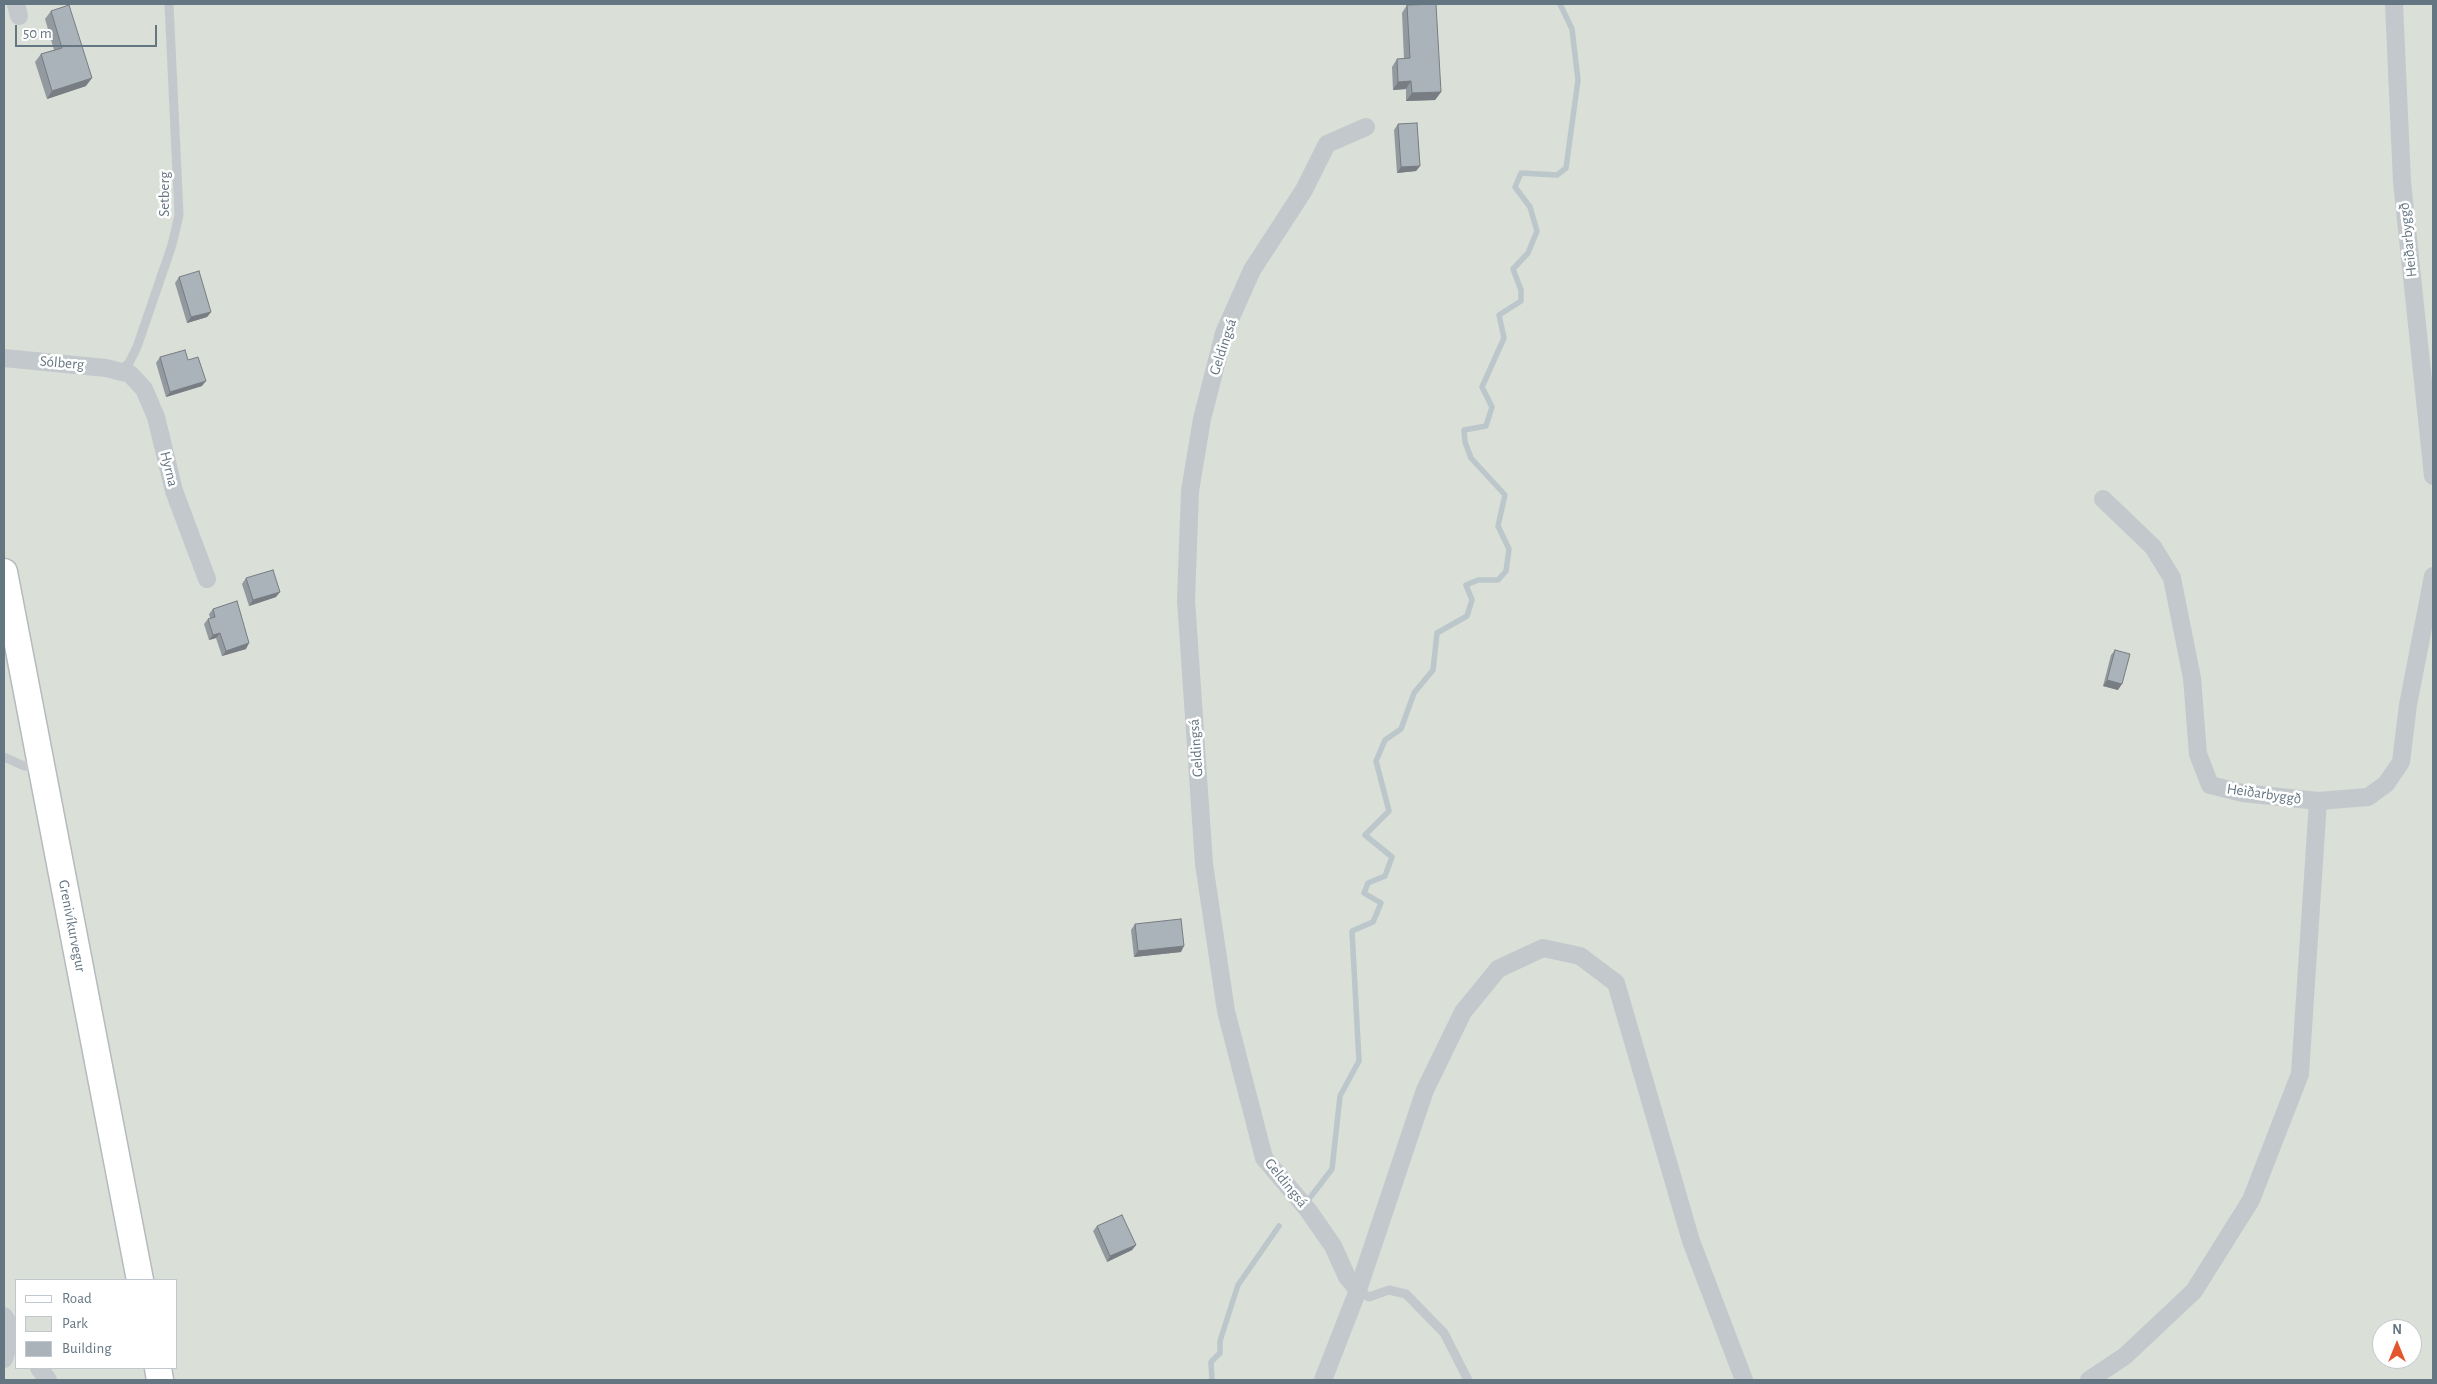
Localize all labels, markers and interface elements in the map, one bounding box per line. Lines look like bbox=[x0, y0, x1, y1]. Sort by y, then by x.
scale bar bbox=[18, 15, 160, 47]
text: 50 m bbox=[23, 26, 52, 41]
street label: Setberg bbox=[155, 171, 173, 217]
street label: Heiðarbyggð bbox=[2395, 202, 2421, 278]
street label: Geldingsá bbox=[1205, 317, 1241, 377]
street label: Sólberg bbox=[39, 352, 85, 374]
street label: Hyrna bbox=[156, 449, 182, 489]
street label: Geldingsá bbox=[1185, 718, 1207, 778]
street label: Heiðarbyggð bbox=[2226, 780, 2302, 808]
street label: Grenivíkurvegur bbox=[54, 878, 90, 974]
street label: Geldingsá bbox=[1261, 1155, 1311, 1211]
legend bbox=[15, 1279, 178, 1369]
text: Road bbox=[62, 1291, 92, 1306]
text: Park bbox=[62, 1316, 88, 1331]
north arrow bbox=[2372, 1319, 2422, 1369]
text: N bbox=[2392, 1323, 2402, 1337]
text: Building bbox=[62, 1341, 112, 1356]

